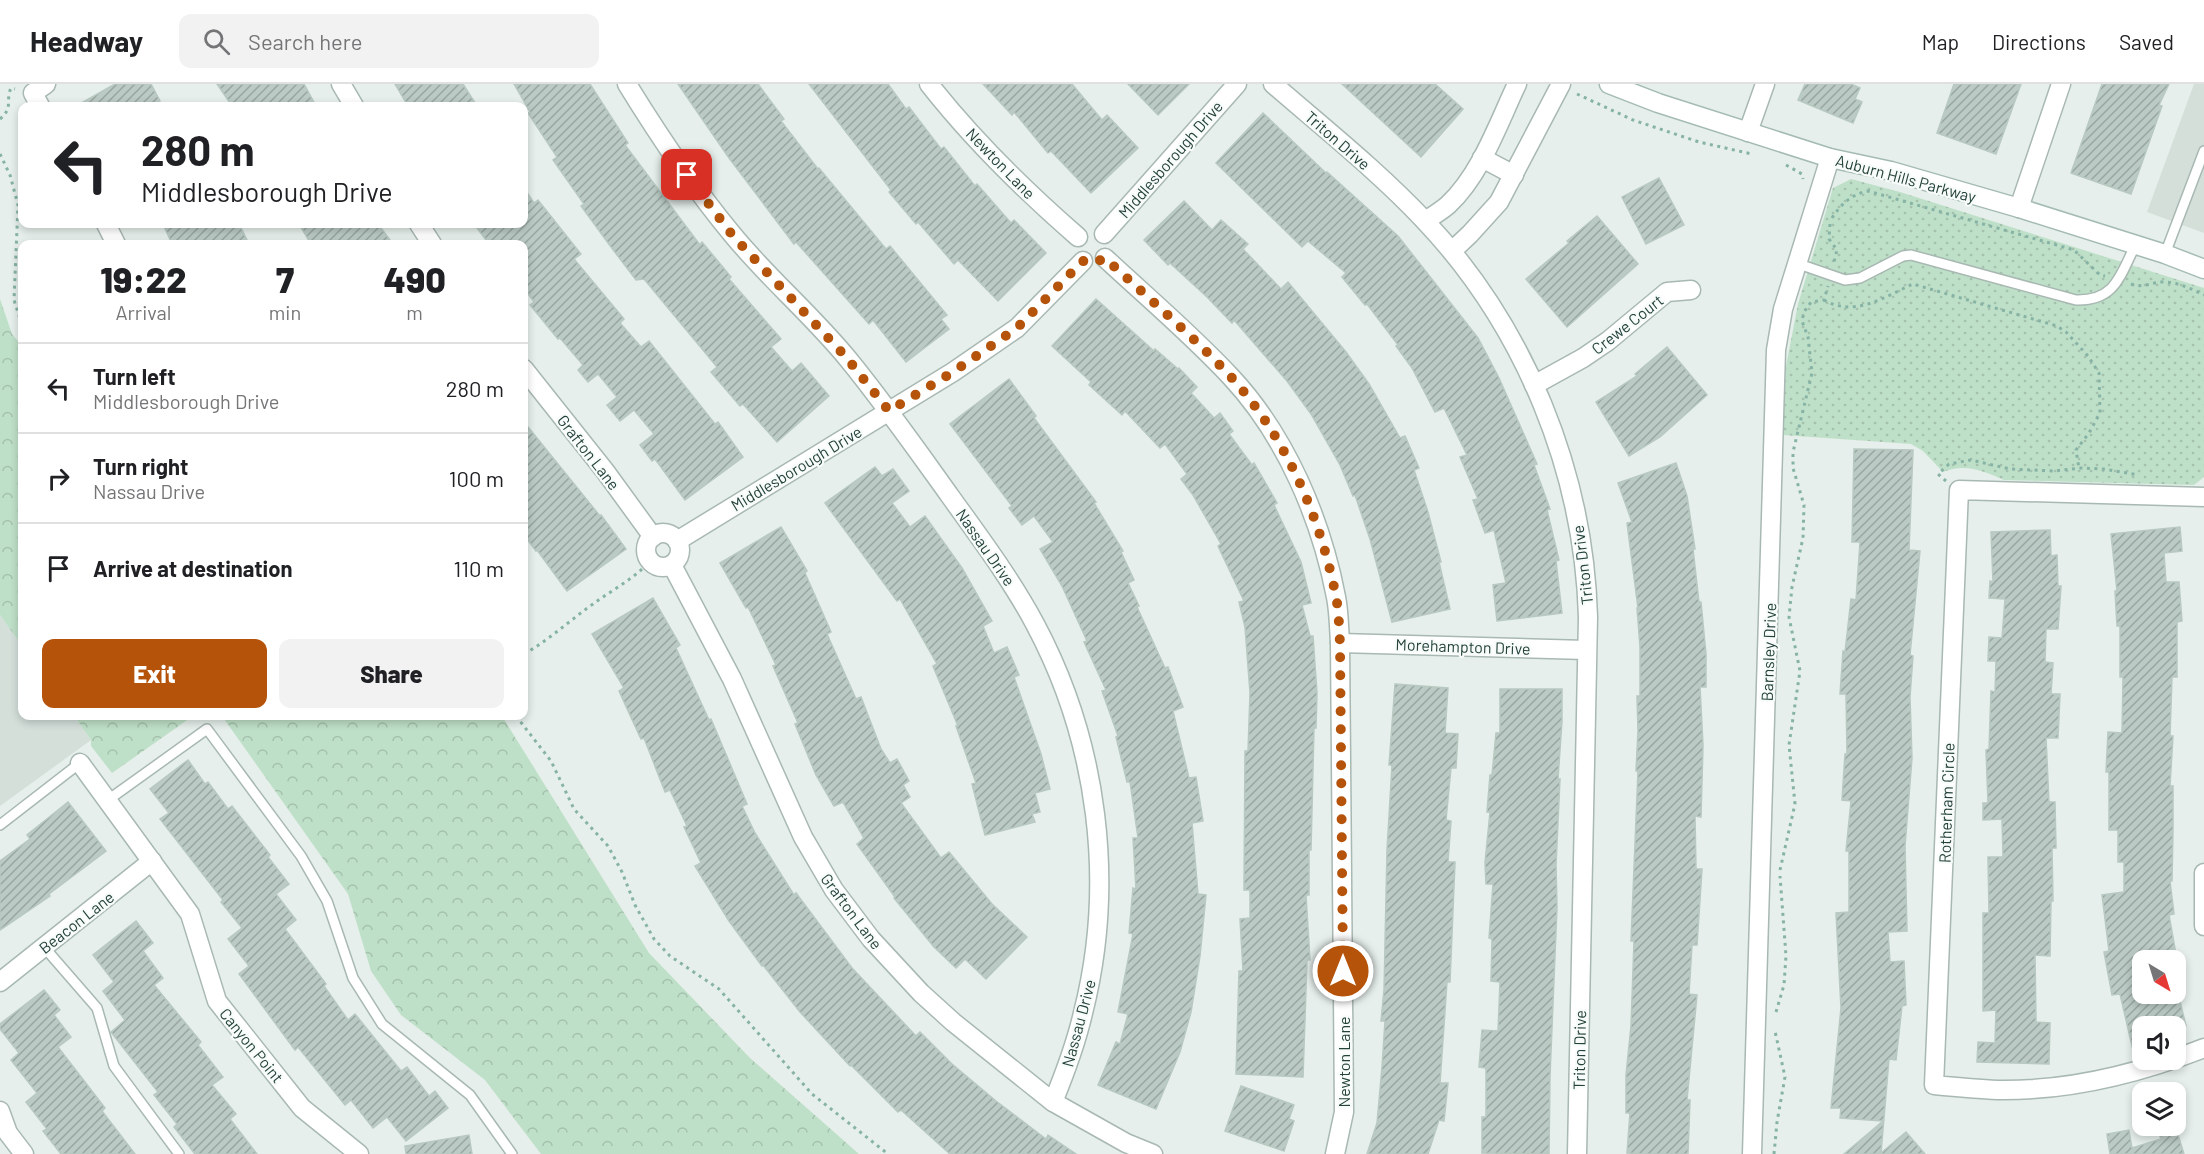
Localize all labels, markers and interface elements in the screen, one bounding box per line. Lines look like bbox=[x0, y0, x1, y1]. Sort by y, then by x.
search box bbox=[179, 14, 599, 68]
text: Headway bbox=[30, 24, 143, 58]
icon: search bbox=[200, 25, 233, 58]
text: Search here bbox=[248, 28, 362, 54]
text: Map bbox=[1922, 29, 1959, 54]
text: Directions bbox=[1992, 29, 2086, 54]
text: Saved bbox=[2119, 29, 2174, 54]
street label: Middlesborough Drive bbox=[1114, 96, 1226, 222]
street label: Triton Drive bbox=[1302, 107, 1374, 173]
text: 280 m bbox=[141, 124, 255, 174]
street label: Newton Lane bbox=[963, 124, 1039, 202]
icon: left bbox=[42, 126, 120, 204]
pin bbox=[661, 149, 712, 200]
street label: Auburn Hills Parkway bbox=[1834, 150, 1979, 206]
icon: arrive bbox=[670, 158, 703, 191]
text: Middlesborough Drive bbox=[141, 175, 393, 207]
text: 19:22 bbox=[100, 257, 187, 300]
text: 7 bbox=[276, 257, 294, 300]
text: 490 bbox=[384, 257, 446, 300]
street label: Crewe Court bbox=[1587, 290, 1667, 358]
text: Arrival bbox=[115, 300, 171, 324]
text: min bbox=[269, 300, 301, 324]
text: m bbox=[406, 300, 423, 324]
text: Turn left bbox=[93, 363, 176, 389]
icon: left bbox=[42, 372, 75, 405]
text: 280 m bbox=[446, 375, 504, 401]
text: Middlesborough Drive bbox=[93, 389, 279, 413]
street label: Grafton Lane bbox=[554, 411, 624, 493]
street label: Middlesborough Drive bbox=[727, 421, 865, 515]
text: Turn right bbox=[93, 453, 188, 479]
icon: right bbox=[42, 462, 75, 495]
text: 100 m bbox=[449, 465, 504, 491]
text: Nassau Drive bbox=[93, 479, 205, 503]
street label: Nassau Drive bbox=[952, 505, 1020, 589]
street label: Triton Drive bbox=[1568, 524, 1596, 606]
icon: arrive bbox=[42, 552, 75, 585]
text: Arrive at destination bbox=[93, 555, 292, 581]
text: 110 m bbox=[454, 555, 504, 581]
street label: Barnsley Drive bbox=[1757, 602, 1779, 702]
street label: Morehampton Drive bbox=[1395, 634, 1531, 658]
button: Exit bbox=[42, 639, 267, 708]
button: Share bbox=[279, 639, 504, 708]
street label: Rotherham Circle bbox=[1934, 743, 1958, 863]
street label: Grafton Lane bbox=[817, 869, 887, 953]
street label: Beacon Lane bbox=[35, 887, 117, 957]
position arrow bbox=[1311, 939, 1375, 1003]
north arrow bbox=[2132, 950, 2186, 1004]
map controls bbox=[2132, 950, 2186, 1136]
street label: Nassau Drive bbox=[1057, 977, 1099, 1069]
street label: Canyon Point bbox=[216, 1004, 288, 1086]
street label: Triton Drive bbox=[1569, 1010, 1589, 1090]
street label: Newton Lane bbox=[1334, 1016, 1353, 1108]
button: sound bbox=[2132, 1016, 2186, 1070]
button: layers bbox=[2132, 1082, 2186, 1136]

